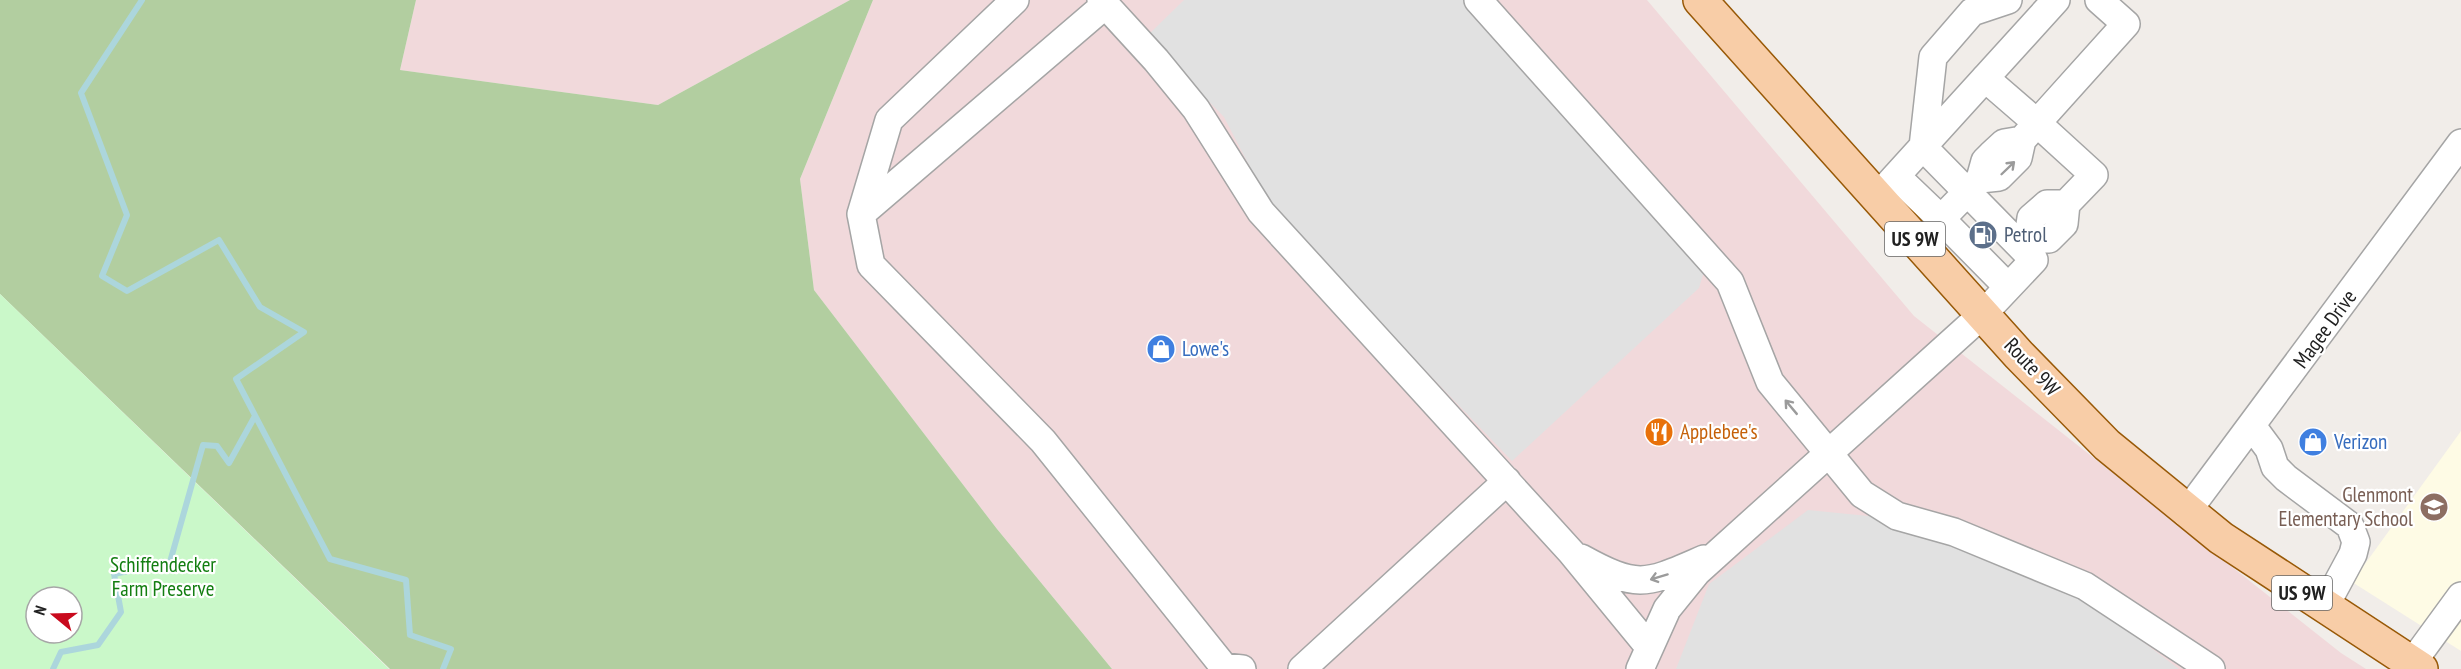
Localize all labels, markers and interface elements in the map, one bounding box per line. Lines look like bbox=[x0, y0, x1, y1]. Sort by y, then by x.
one-way arrow bbox=[2001, 160, 2016, 175]
fuel station icon: Petrol bbox=[1967, 219, 1999, 251]
place label: Petrol bbox=[2004, 221, 2047, 248]
road number: US 9W bbox=[1885, 222, 1945, 256]
street label: Magee Drive bbox=[2287, 284, 2362, 373]
street label: Route 9W bbox=[1999, 332, 2066, 401]
shop icon: Lowe's bbox=[1145, 333, 1177, 365]
place label: Lowe's bbox=[1182, 335, 1229, 362]
one-way arrow bbox=[1784, 399, 1797, 415]
restaurant icon: Applebee's bbox=[1643, 416, 1675, 448]
place label: Applebee's bbox=[1680, 418, 1758, 445]
shop icon: Verizon bbox=[2297, 426, 2329, 458]
place label: Verizon bbox=[2333, 428, 2387, 455]
place label: Glenmont Elementary School bbox=[2278, 481, 2413, 532]
school or university icon: Glenmont Elementary School bbox=[2418, 491, 2450, 523]
park label: Schiffendecker Farm Preserve bbox=[110, 551, 216, 602]
one-way arrow bbox=[1650, 572, 1669, 583]
road number: US 9W bbox=[2272, 576, 2332, 610]
north arrow bbox=[24, 585, 84, 645]
text: N bbox=[29, 603, 51, 617]

